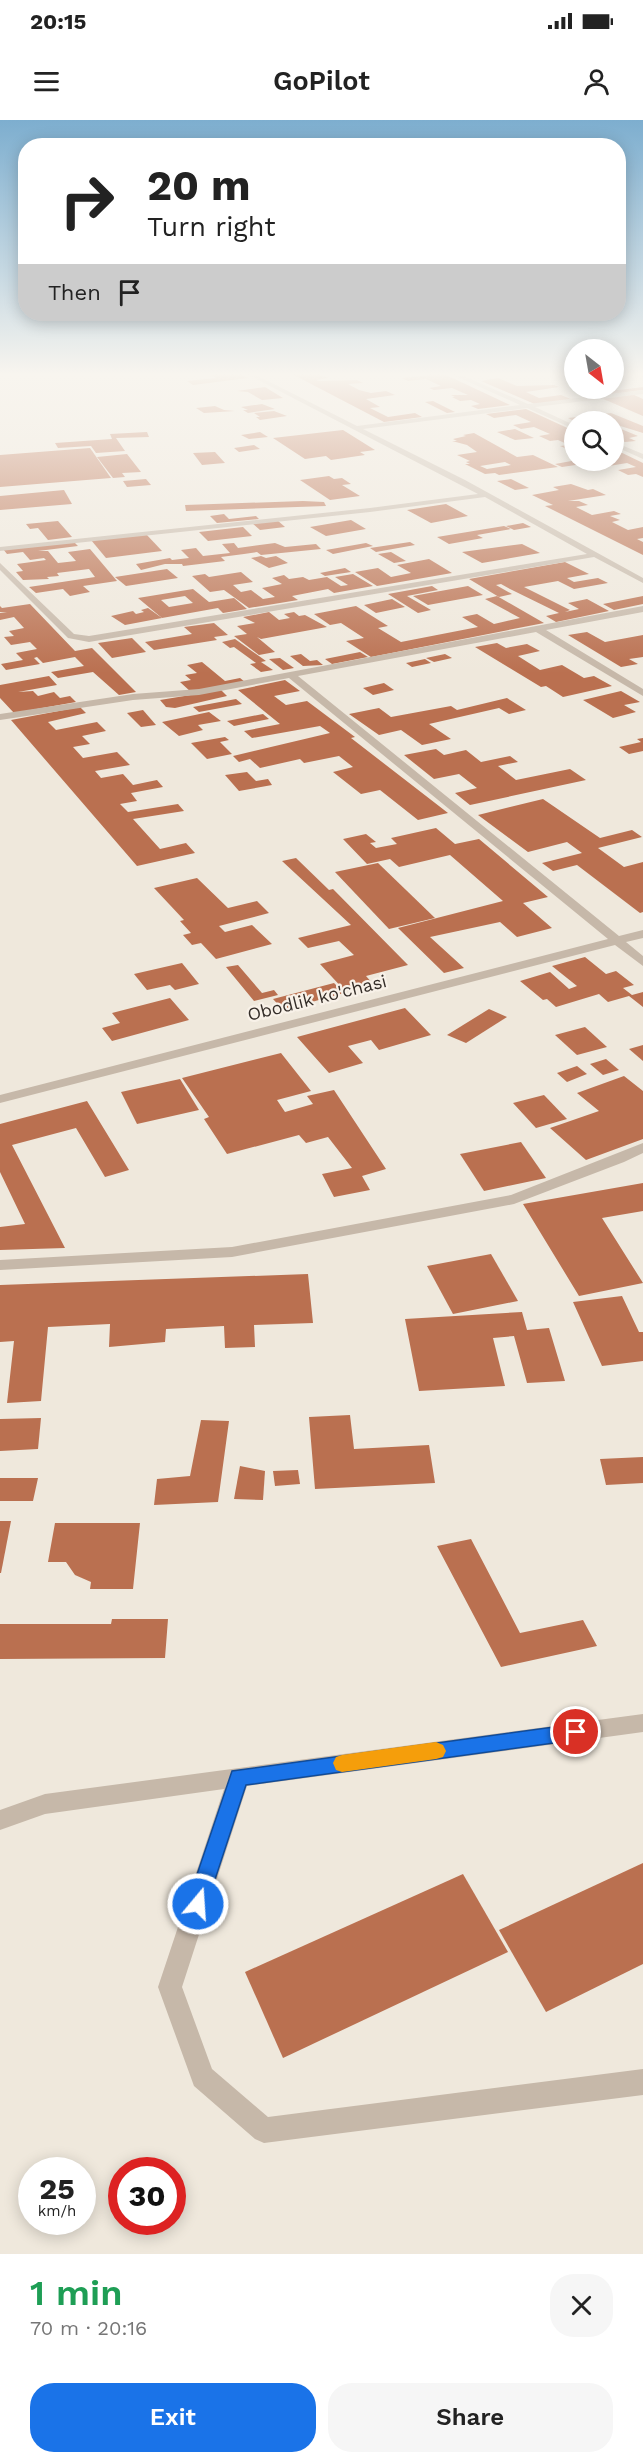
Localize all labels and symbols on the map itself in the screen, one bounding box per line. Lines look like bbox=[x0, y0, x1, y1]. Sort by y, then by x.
north arrow bbox=[564, 339, 624, 399]
street label: Obodlik ko'chasi bbox=[245, 970, 389, 1025]
pin bbox=[550, 1706, 601, 1757]
position arrow bbox=[166, 1872, 230, 1936]
speed limit sign: 30 bbox=[108, 2157, 186, 2235]

